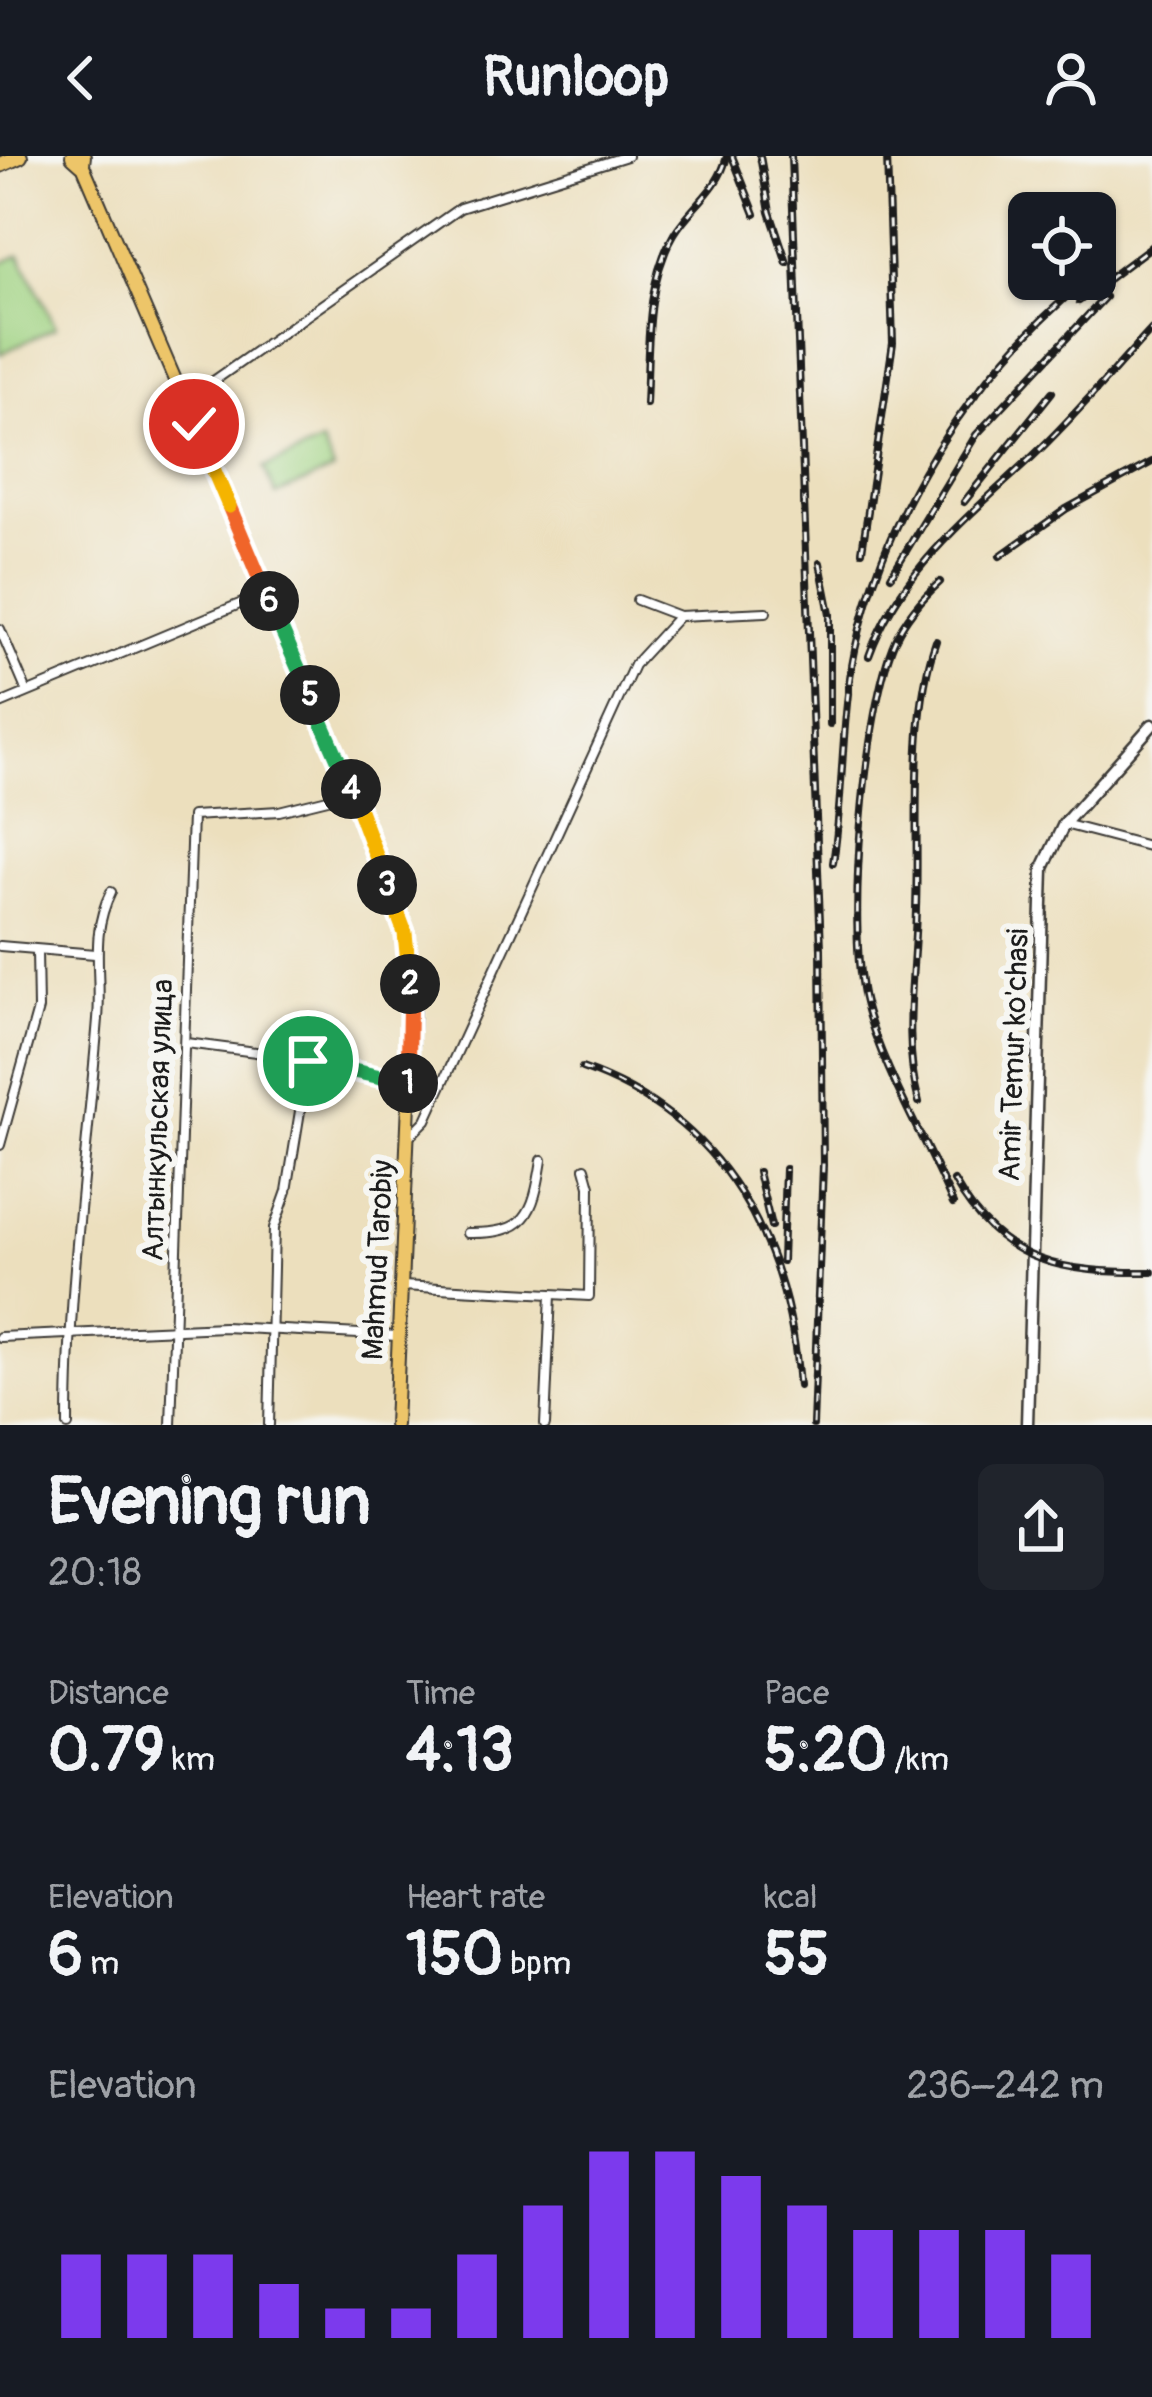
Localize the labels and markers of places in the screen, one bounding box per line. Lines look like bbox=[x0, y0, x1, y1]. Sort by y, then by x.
pin bbox=[143, 373, 245, 475]
pin: 6 bbox=[239, 571, 299, 631]
pin: 5 bbox=[280, 665, 340, 725]
pin: 4 bbox=[321, 759, 381, 819]
pin: 3 bbox=[357, 855, 417, 915]
pin: 2 bbox=[380, 954, 440, 1014]
pin bbox=[257, 1010, 359, 1112]
pin: 1 bbox=[378, 1053, 438, 1113]

